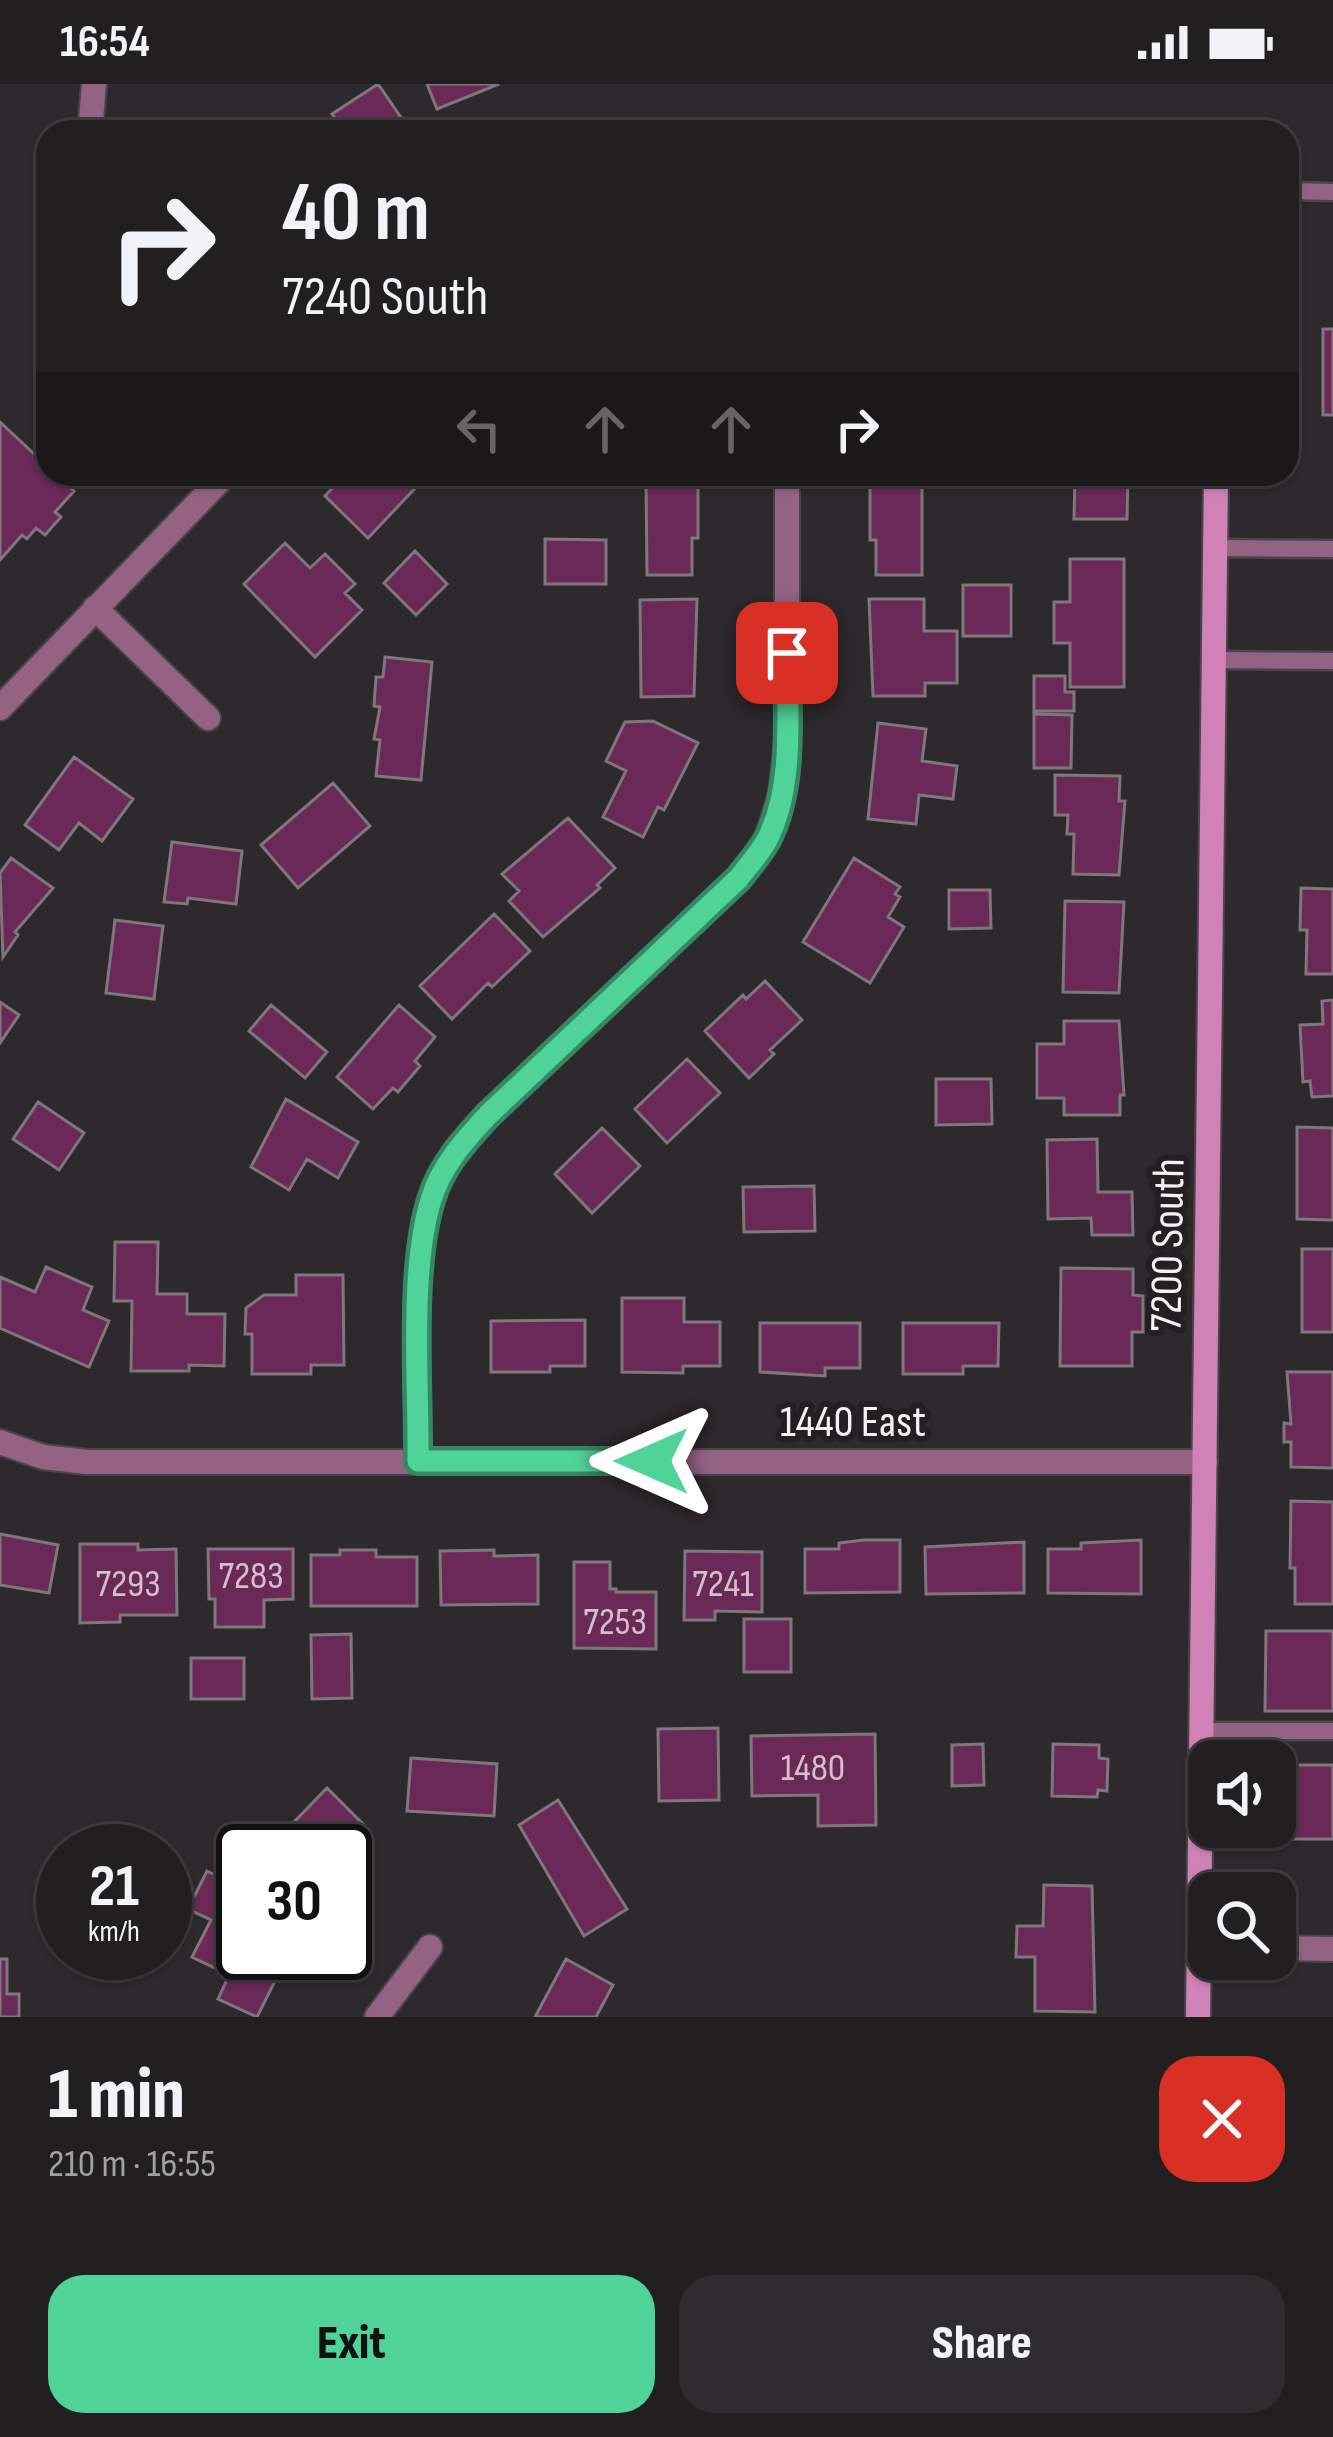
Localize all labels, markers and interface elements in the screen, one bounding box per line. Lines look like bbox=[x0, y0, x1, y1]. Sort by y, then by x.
text: 16:54 bbox=[60, 15, 150, 70]
text: 40 m bbox=[282, 163, 430, 264]
icon: right bbox=[84, 168, 240, 324]
text: 7240 South bbox=[282, 265, 488, 330]
icon: left bbox=[446, 396, 512, 462]
icon: ahead bbox=[572, 396, 638, 462]
icon: ahead bbox=[698, 396, 764, 462]
icon: right bbox=[824, 396, 890, 462]
pin bbox=[736, 602, 838, 704]
icon: arrive bbox=[754, 620, 820, 686]
street label: 7200 South bbox=[1139, 1158, 1198, 1332]
street label: 1440 East bbox=[780, 1395, 926, 1450]
position arrow bbox=[589, 1398, 715, 1524]
house number: 7283 bbox=[218, 1553, 284, 1600]
house number: 7293 bbox=[95, 1561, 161, 1608]
house number: 7241 bbox=[692, 1561, 754, 1608]
house number: 7253 bbox=[583, 1599, 647, 1646]
map controls bbox=[1188, 1740, 1296, 1980]
button: sound bbox=[1188, 1740, 1296, 1848]
house number: 1480 bbox=[781, 1745, 845, 1792]
speed limit sign: 30 bbox=[216, 1824, 372, 1980]
text: 21 bbox=[89, 1851, 139, 1923]
button: search bbox=[1188, 1872, 1296, 1980]
text: km/h bbox=[88, 1914, 140, 1950]
text: 1 min bbox=[48, 2052, 185, 2139]
button: close bbox=[1159, 2056, 1285, 2182]
text: 210 m · 16:55 bbox=[48, 2141, 216, 2188]
button: Exit bbox=[48, 2275, 655, 2413]
button: Share bbox=[679, 2275, 1285, 2413]

